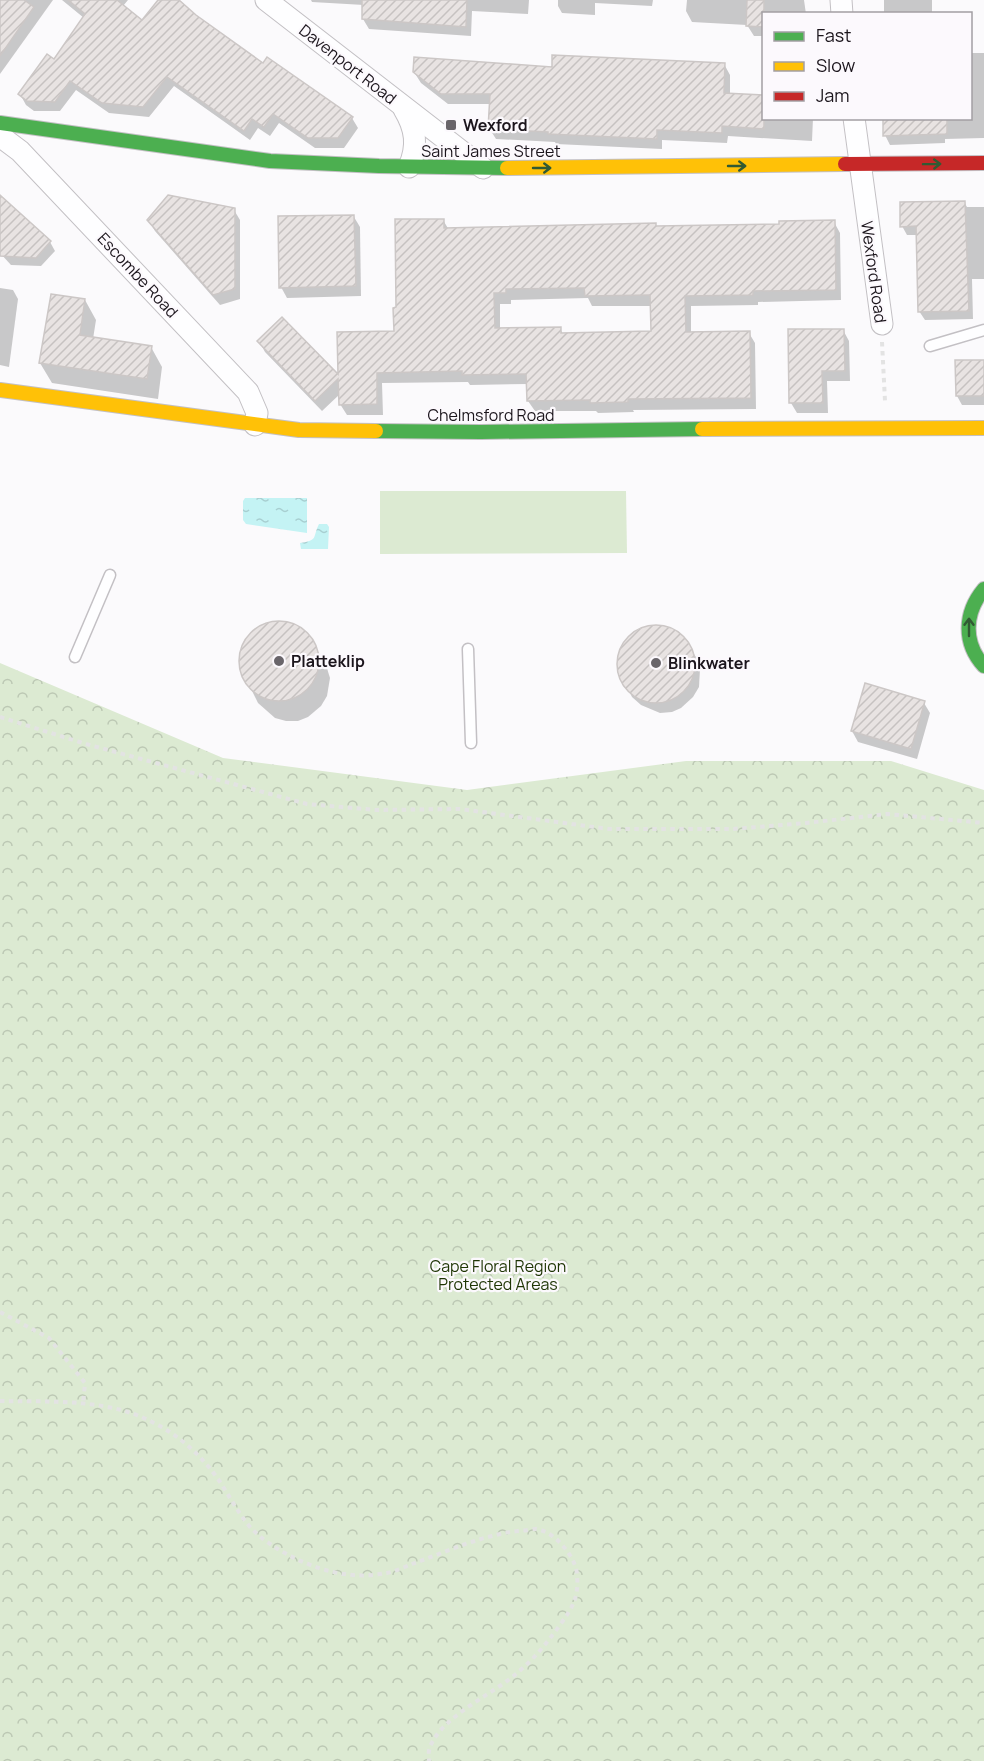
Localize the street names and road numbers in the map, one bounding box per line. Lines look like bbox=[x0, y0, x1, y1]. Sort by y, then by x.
street label: Davenport Road bbox=[295, 19, 401, 109]
street label: Saint James Street bbox=[421, 140, 561, 162]
street label: Wexford Road bbox=[856, 220, 892, 324]
street label: Escombe Road bbox=[93, 228, 183, 322]
street label: Chelmsford Road bbox=[427, 404, 555, 426]

